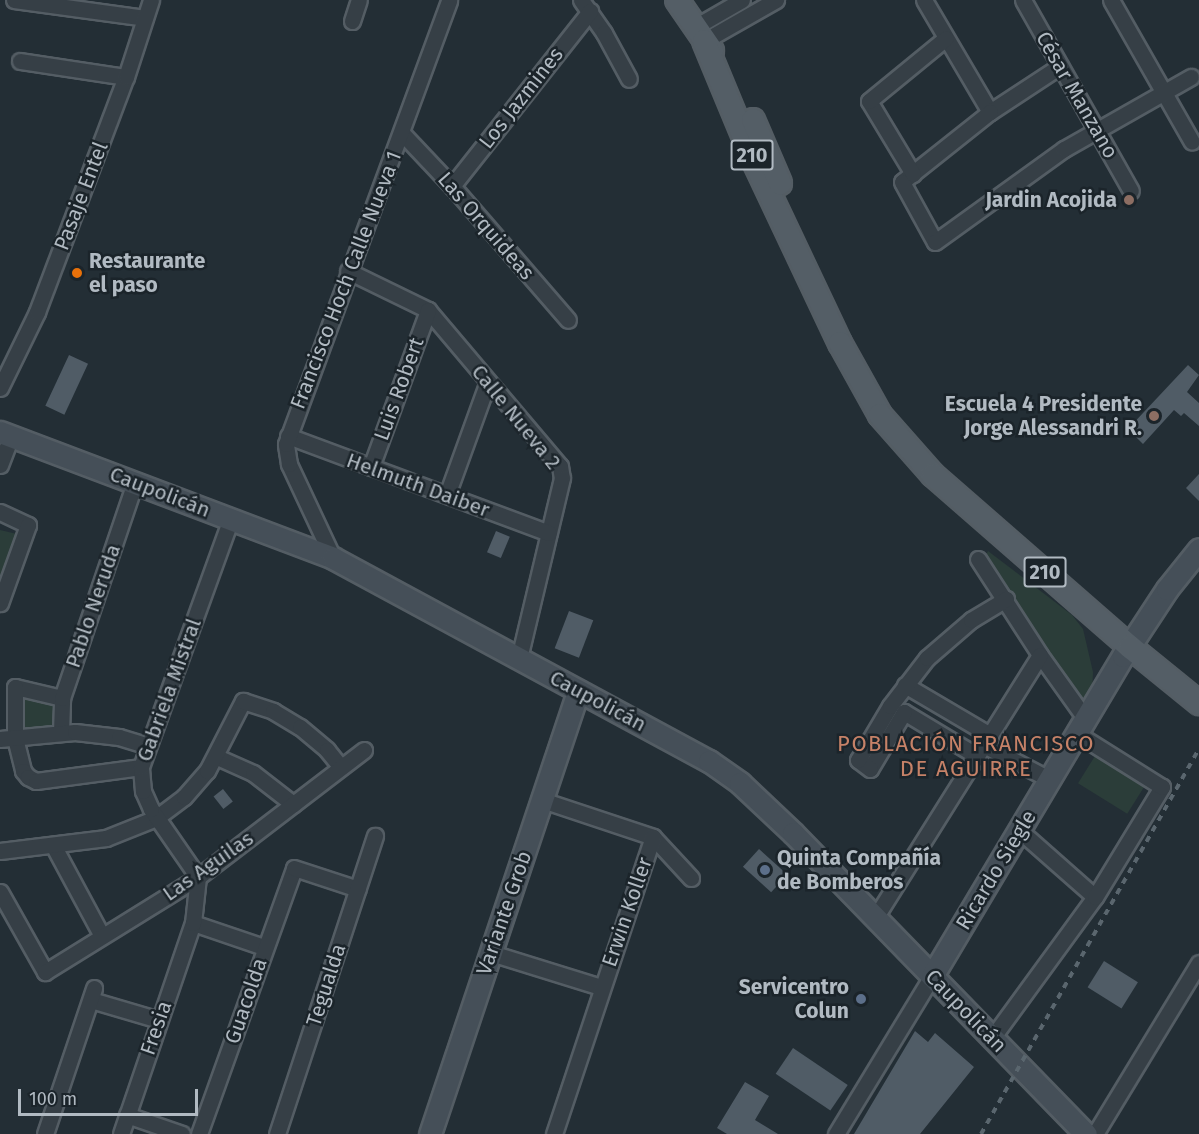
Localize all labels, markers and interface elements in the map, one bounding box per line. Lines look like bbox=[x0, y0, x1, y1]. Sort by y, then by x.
street label: César Manzano bbox=[1030, 27, 1124, 163]
street label: Los Jazmines bbox=[473, 42, 569, 154]
street label: Pasaje Entel bbox=[49, 138, 113, 254]
road number: 210 bbox=[730, 138, 774, 172]
street label: Francisco Hoch Calle Nueva 1 bbox=[285, 147, 407, 413]
street label: Las Orquideas bbox=[432, 167, 540, 285]
place label: Jardin Acojida bbox=[985, 187, 1117, 213]
marker: Jardin Acojida bbox=[1122, 193, 1136, 207]
place label: Restaurante el paso bbox=[89, 248, 205, 298]
marker: Restaurante el paso bbox=[70, 266, 84, 280]
street label: Luis Robert bbox=[369, 334, 429, 444]
street label: Calle Nueva 2 bbox=[466, 360, 566, 474]
place label: Escuela 4 Presidente Jorge Alessandri R. bbox=[945, 391, 1142, 441]
marker: Escuela 4 Presidente Jorge Alessandri R. bbox=[1147, 409, 1161, 423]
street label: Helmuth Daiber bbox=[343, 447, 493, 523]
street label: Caupolicán bbox=[106, 461, 214, 523]
street label: Pablo Neruda bbox=[60, 541, 126, 671]
road number: 210 bbox=[1022, 555, 1068, 589]
street label: Gabriela Mistral bbox=[132, 615, 206, 765]
street label: Caupolicán bbox=[545, 665, 651, 737]
district label: POBLACIÓN FRANCISCO DE AGUIRRE bbox=[837, 730, 1095, 782]
street label: Ricardo Siegle bbox=[950, 806, 1042, 934]
street label: Las Aguilas bbox=[158, 826, 258, 906]
place label: Quinta Compañía de Bomberos bbox=[777, 845, 941, 895]
street label: Variante Grob bbox=[471, 848, 537, 978]
street label: Erwin Koller bbox=[597, 854, 657, 970]
marker: Quinta Compañía de Bomberos bbox=[758, 863, 772, 877]
street label: Tegualda bbox=[301, 941, 351, 1029]
street label: Guacolda bbox=[220, 955, 272, 1047]
street label: Caupolicán bbox=[920, 964, 1012, 1058]
place label: Servicentro Colun bbox=[739, 974, 849, 1024]
marker: Servicentro Colun bbox=[854, 992, 868, 1006]
street label: Fresia bbox=[135, 998, 177, 1058]
scale bar bbox=[21, 1077, 201, 1115]
text: 100 m bbox=[29, 1088, 77, 1110]

